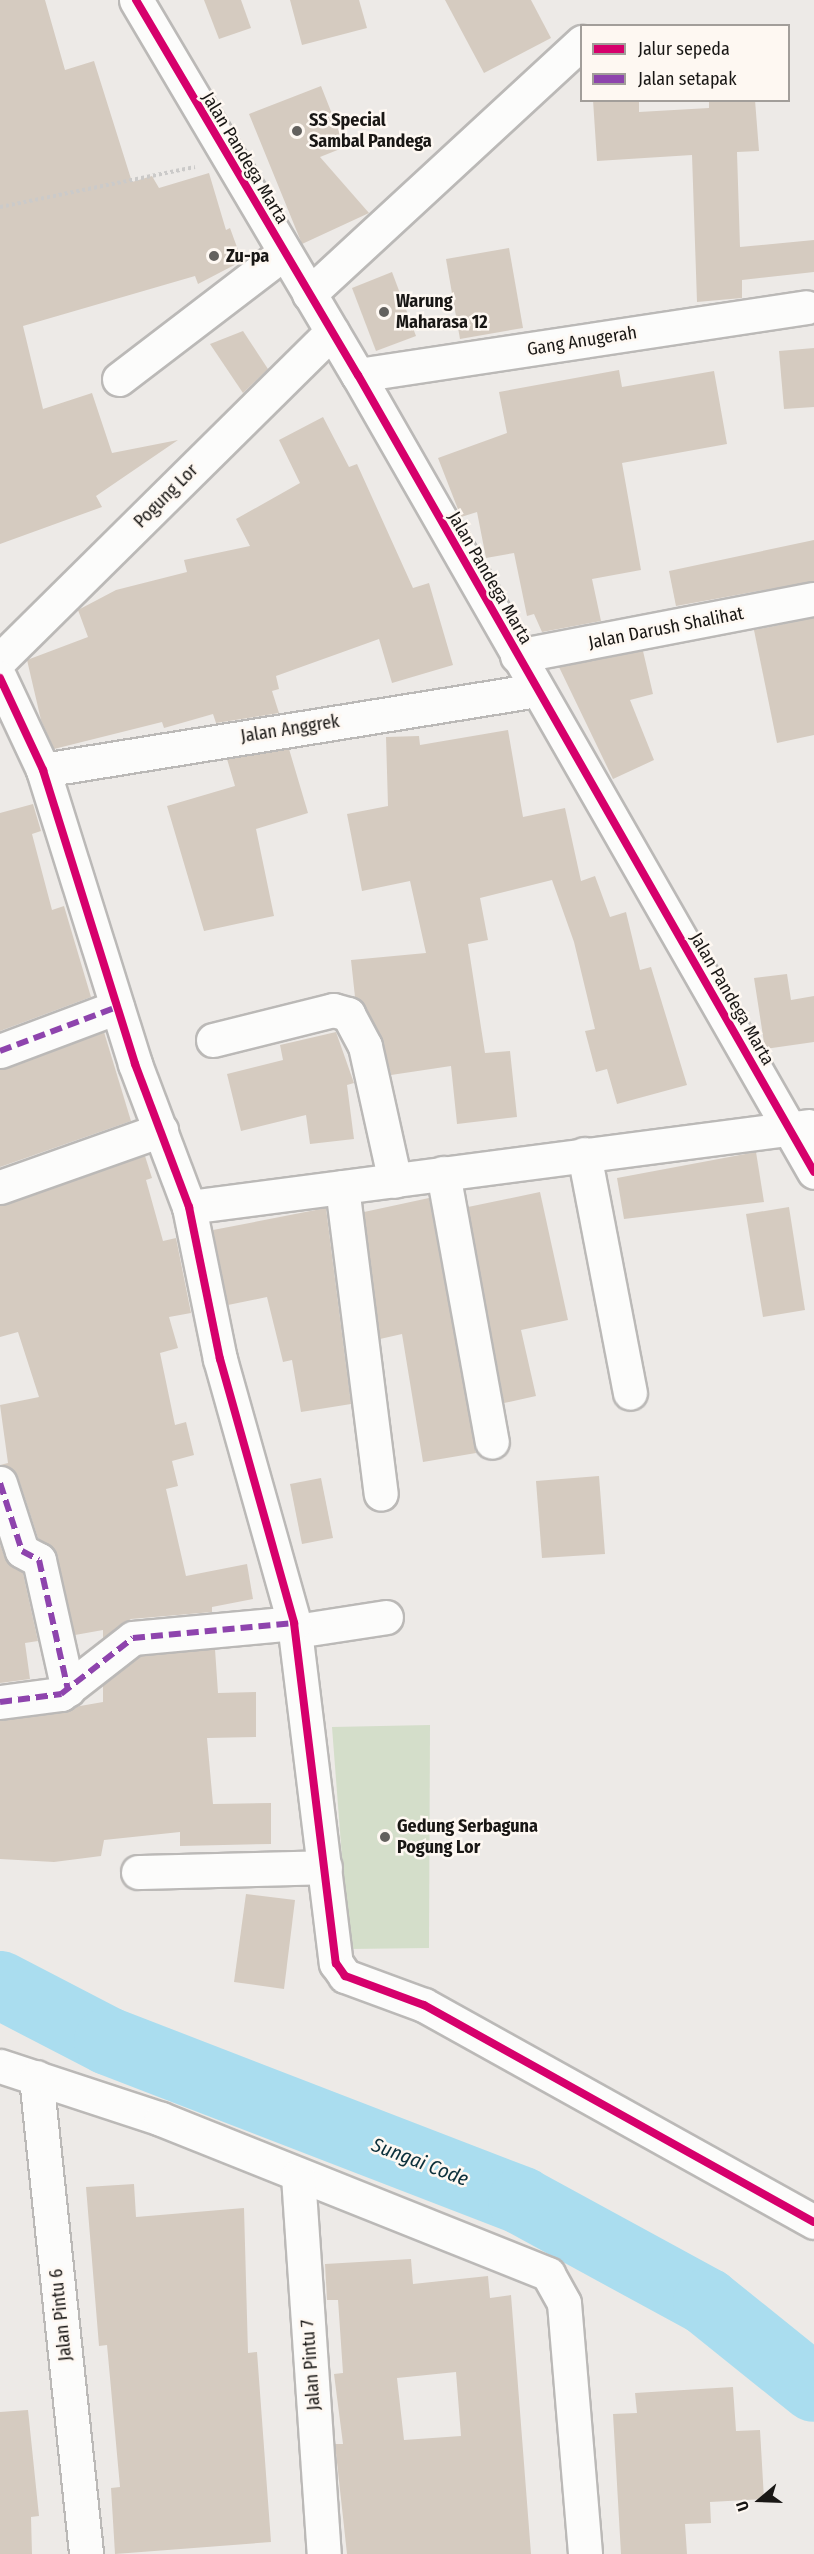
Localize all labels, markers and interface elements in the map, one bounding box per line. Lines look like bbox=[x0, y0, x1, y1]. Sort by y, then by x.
legend bbox=[580, 24, 790, 102]
text: Jalur sepeda bbox=[638, 38, 730, 60]
text: Jalan setapak bbox=[638, 68, 737, 90]
street label: Jalan Pandega Marta bbox=[197, 88, 293, 228]
place label: SS Special Sambal Pandega bbox=[309, 110, 432, 152]
marker: SS Special Sambal Pandega bbox=[290, 124, 304, 138]
place label: Zu-pa bbox=[226, 245, 269, 267]
marker: Zu-pa bbox=[207, 249, 221, 263]
place label: Warung Maharasa 12 bbox=[396, 291, 488, 334]
marker: Warung Maharasa 12 bbox=[377, 305, 391, 319]
street label: Gang Anugerah bbox=[526, 322, 638, 360]
street label: Pogung Lor bbox=[130, 460, 202, 532]
street label: Jalan Pandega Marta bbox=[443, 508, 537, 648]
street label: Jalan Darush Shalihat bbox=[587, 602, 745, 654]
street label: Jalan Anggrek bbox=[239, 711, 341, 747]
street label: Jalan Pandega Marta bbox=[685, 929, 779, 1069]
place label: Gedung Serbaguna Pogung Lor bbox=[397, 1816, 538, 1858]
marker: Gedung Serbaguna Pogung Lor bbox=[378, 1830, 392, 1844]
water label: Sungai Code bbox=[368, 2133, 472, 2191]
street label: Jalan Pintu 6 bbox=[45, 2268, 77, 2362]
street label: Jalan Pintu 7 bbox=[297, 2319, 325, 2411]
north arrow bbox=[730, 2470, 790, 2530]
text: U bbox=[732, 2498, 753, 2514]

